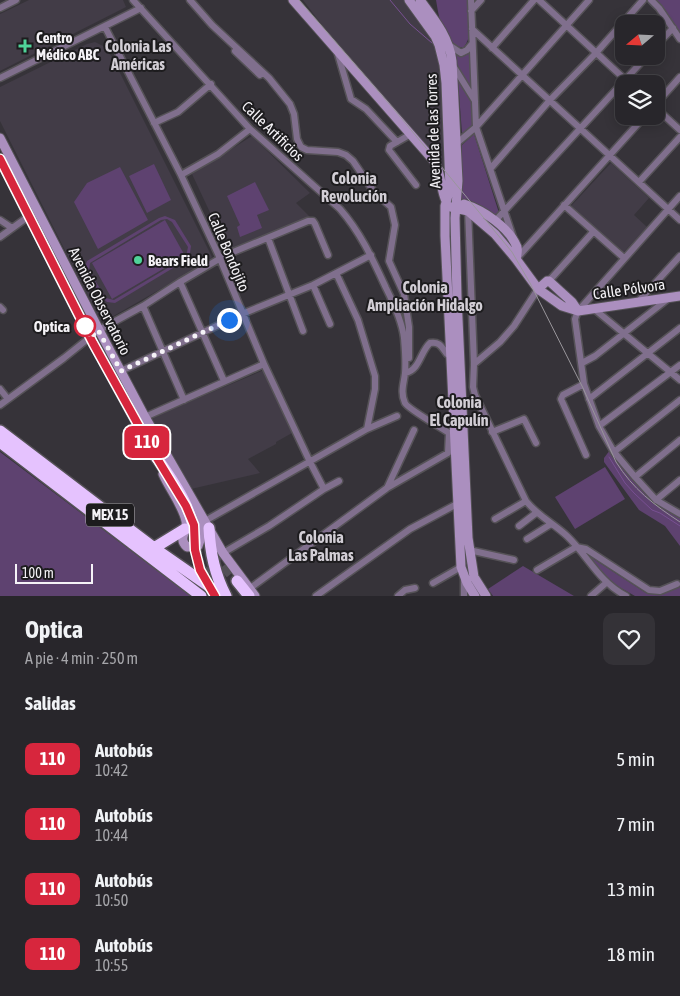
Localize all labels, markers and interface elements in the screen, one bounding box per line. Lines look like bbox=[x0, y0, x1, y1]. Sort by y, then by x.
north arrow bbox=[615, 15, 665, 65]
map controls bbox=[615, 15, 665, 125]
place label: Centro Médico ABC bbox=[36, 29, 99, 63]
district label: Colonia Las Américas bbox=[105, 37, 172, 73]
marker: Centro Médico ABC bbox=[18, 39, 32, 53]
street label: Avenida de las Torres bbox=[422, 73, 444, 189]
button: layers bbox=[615, 75, 665, 125]
street label: Calle Artificios bbox=[239, 98, 307, 164]
district label: Colonia Revolución bbox=[321, 169, 387, 205]
street label: Calle Bondojito bbox=[205, 210, 253, 294]
street label: Avenida Observatorio bbox=[66, 244, 134, 358]
place label: Bears Field bbox=[148, 252, 208, 269]
marker: Bears Field bbox=[132, 254, 144, 266]
street label: Calle Pólvora bbox=[592, 276, 666, 302]
district label: Colonia Ampliación Hidalgo bbox=[366, 278, 483, 314]
your location bbox=[217, 308, 242, 333]
marker: Optica bbox=[74, 315, 96, 337]
place label: Optica bbox=[34, 318, 70, 335]
district label: Colonia El Capulín bbox=[430, 393, 489, 429]
line badge: 110 bbox=[118, 426, 176, 458]
text: 110 bbox=[134, 431, 160, 452]
road number: MEX 15 bbox=[86, 504, 134, 526]
district label: Colonia Las Palmas bbox=[288, 528, 354, 564]
scale bar bbox=[15, 561, 92, 584]
text: 100 m bbox=[22, 565, 54, 581]
button: heart bbox=[603, 613, 655, 665]
text: Optica bbox=[25, 616, 83, 643]
text: A pie · 4 min · 250 m bbox=[25, 649, 138, 667]
text: Salidas bbox=[25, 692, 76, 714]
text: Autobús bbox=[95, 739, 153, 761]
text: 110 bbox=[40, 748, 65, 769]
text: 5 min bbox=[616, 748, 655, 770]
text: 10:42 bbox=[95, 761, 128, 779]
text: Autobús bbox=[95, 804, 153, 826]
text: 110 bbox=[40, 813, 65, 834]
text: 7 min bbox=[616, 813, 655, 835]
text: 10:44 bbox=[95, 826, 128, 844]
text: Autobús bbox=[95, 869, 153, 891]
text: 110 bbox=[40, 878, 65, 899]
text: 13 min bbox=[607, 878, 655, 900]
text: 10:50 bbox=[95, 891, 128, 909]
text: Autobús bbox=[95, 934, 153, 956]
text: 110 bbox=[40, 943, 65, 964]
text: 18 min bbox=[607, 943, 655, 965]
text: 10:55 bbox=[95, 956, 128, 974]

